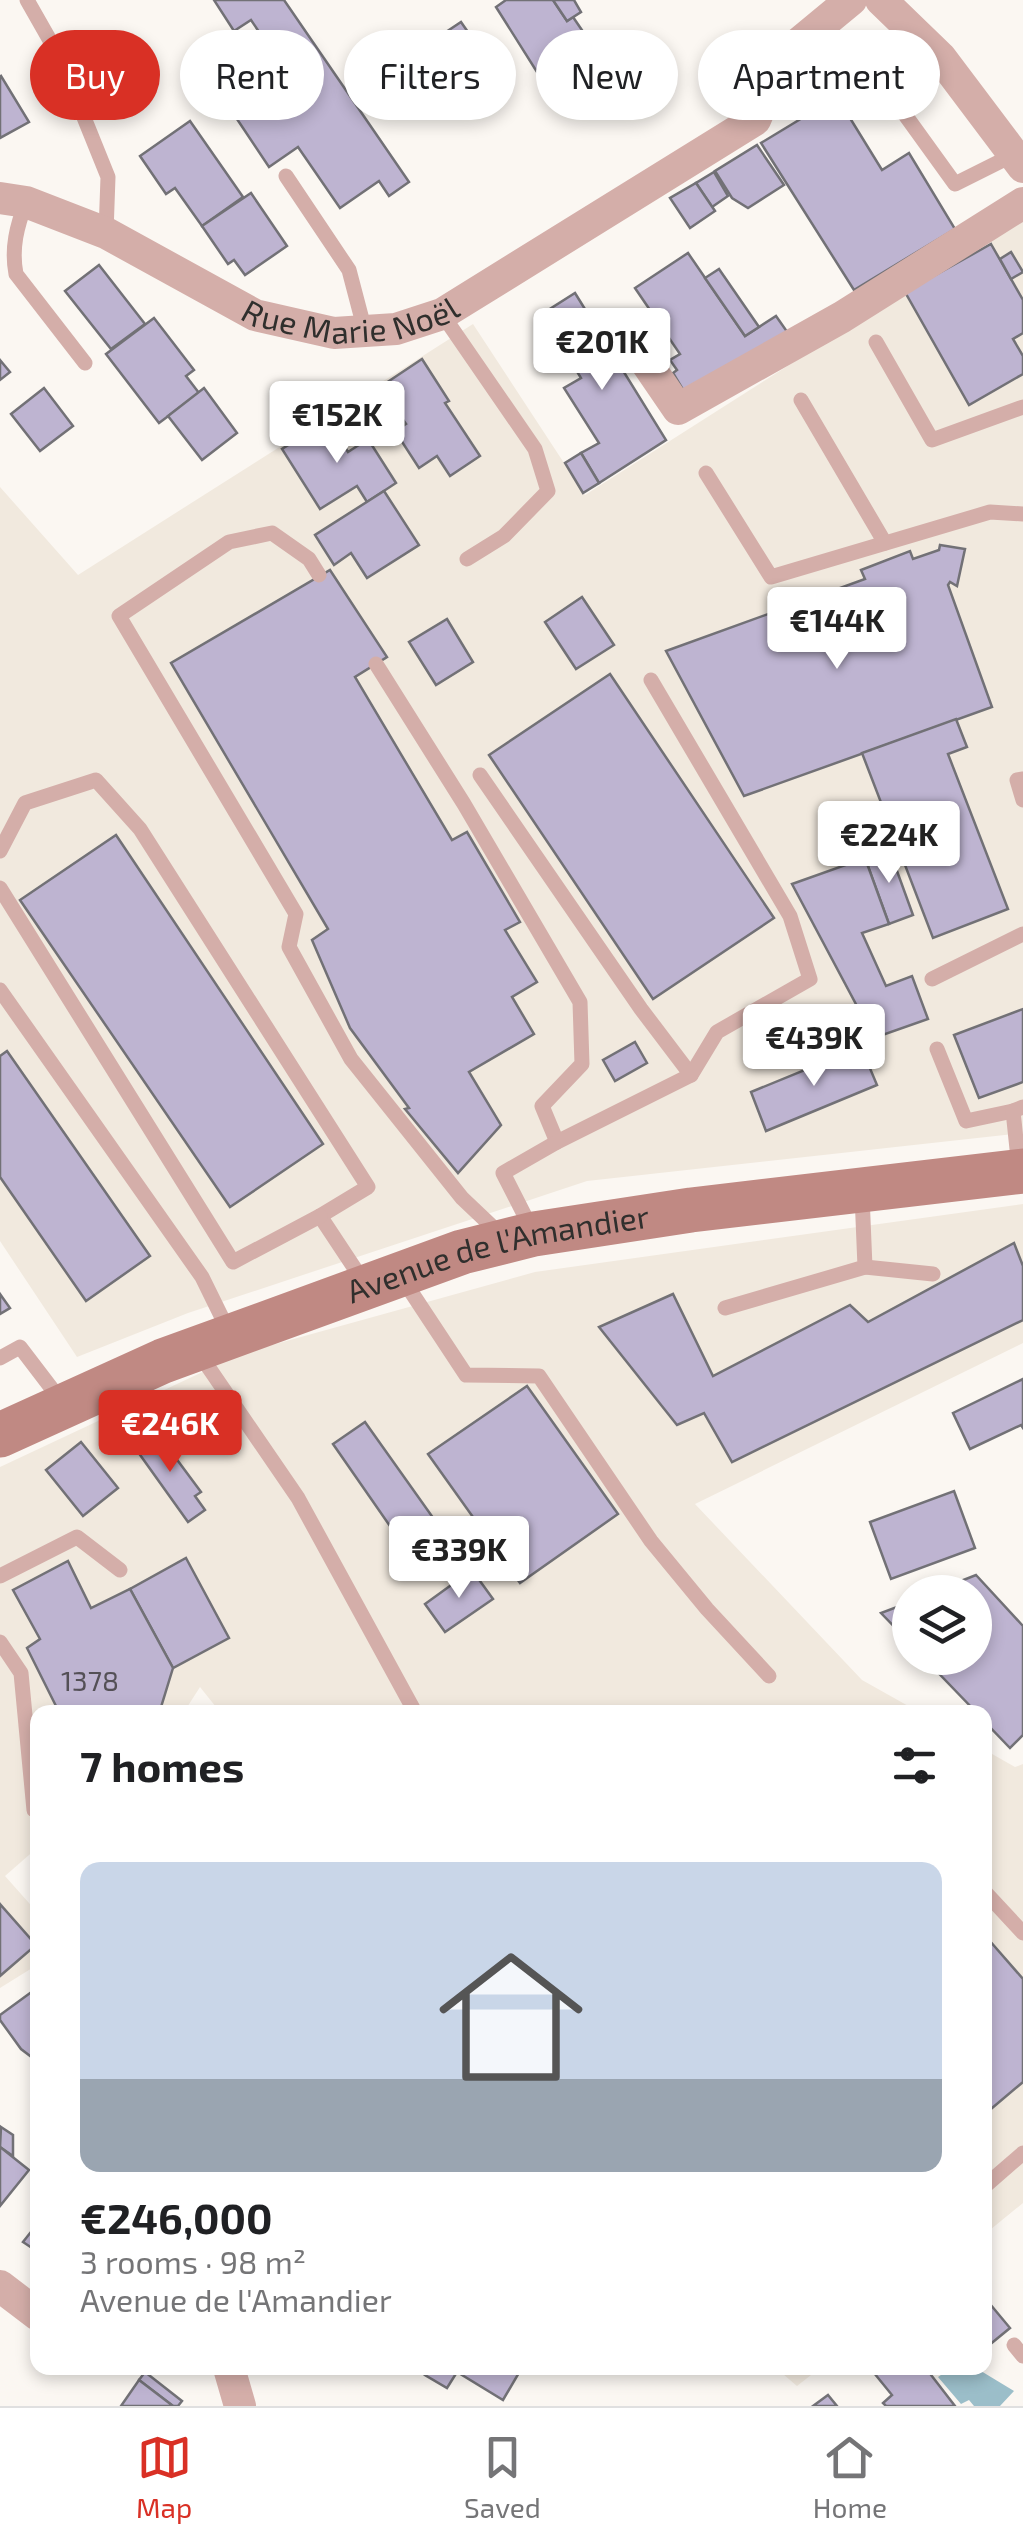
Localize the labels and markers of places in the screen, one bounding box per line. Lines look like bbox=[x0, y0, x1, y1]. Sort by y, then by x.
pin: €201K bbox=[532, 308, 672, 393]
pin: €152K bbox=[267, 381, 407, 466]
pin: €144K bbox=[767, 587, 907, 672]
pin: €224K bbox=[819, 801, 959, 886]
pin: €439K bbox=[744, 1004, 884, 1089]
pin: €246K bbox=[100, 1390, 240, 1475]
pin: €339K bbox=[389, 1516, 529, 1601]

